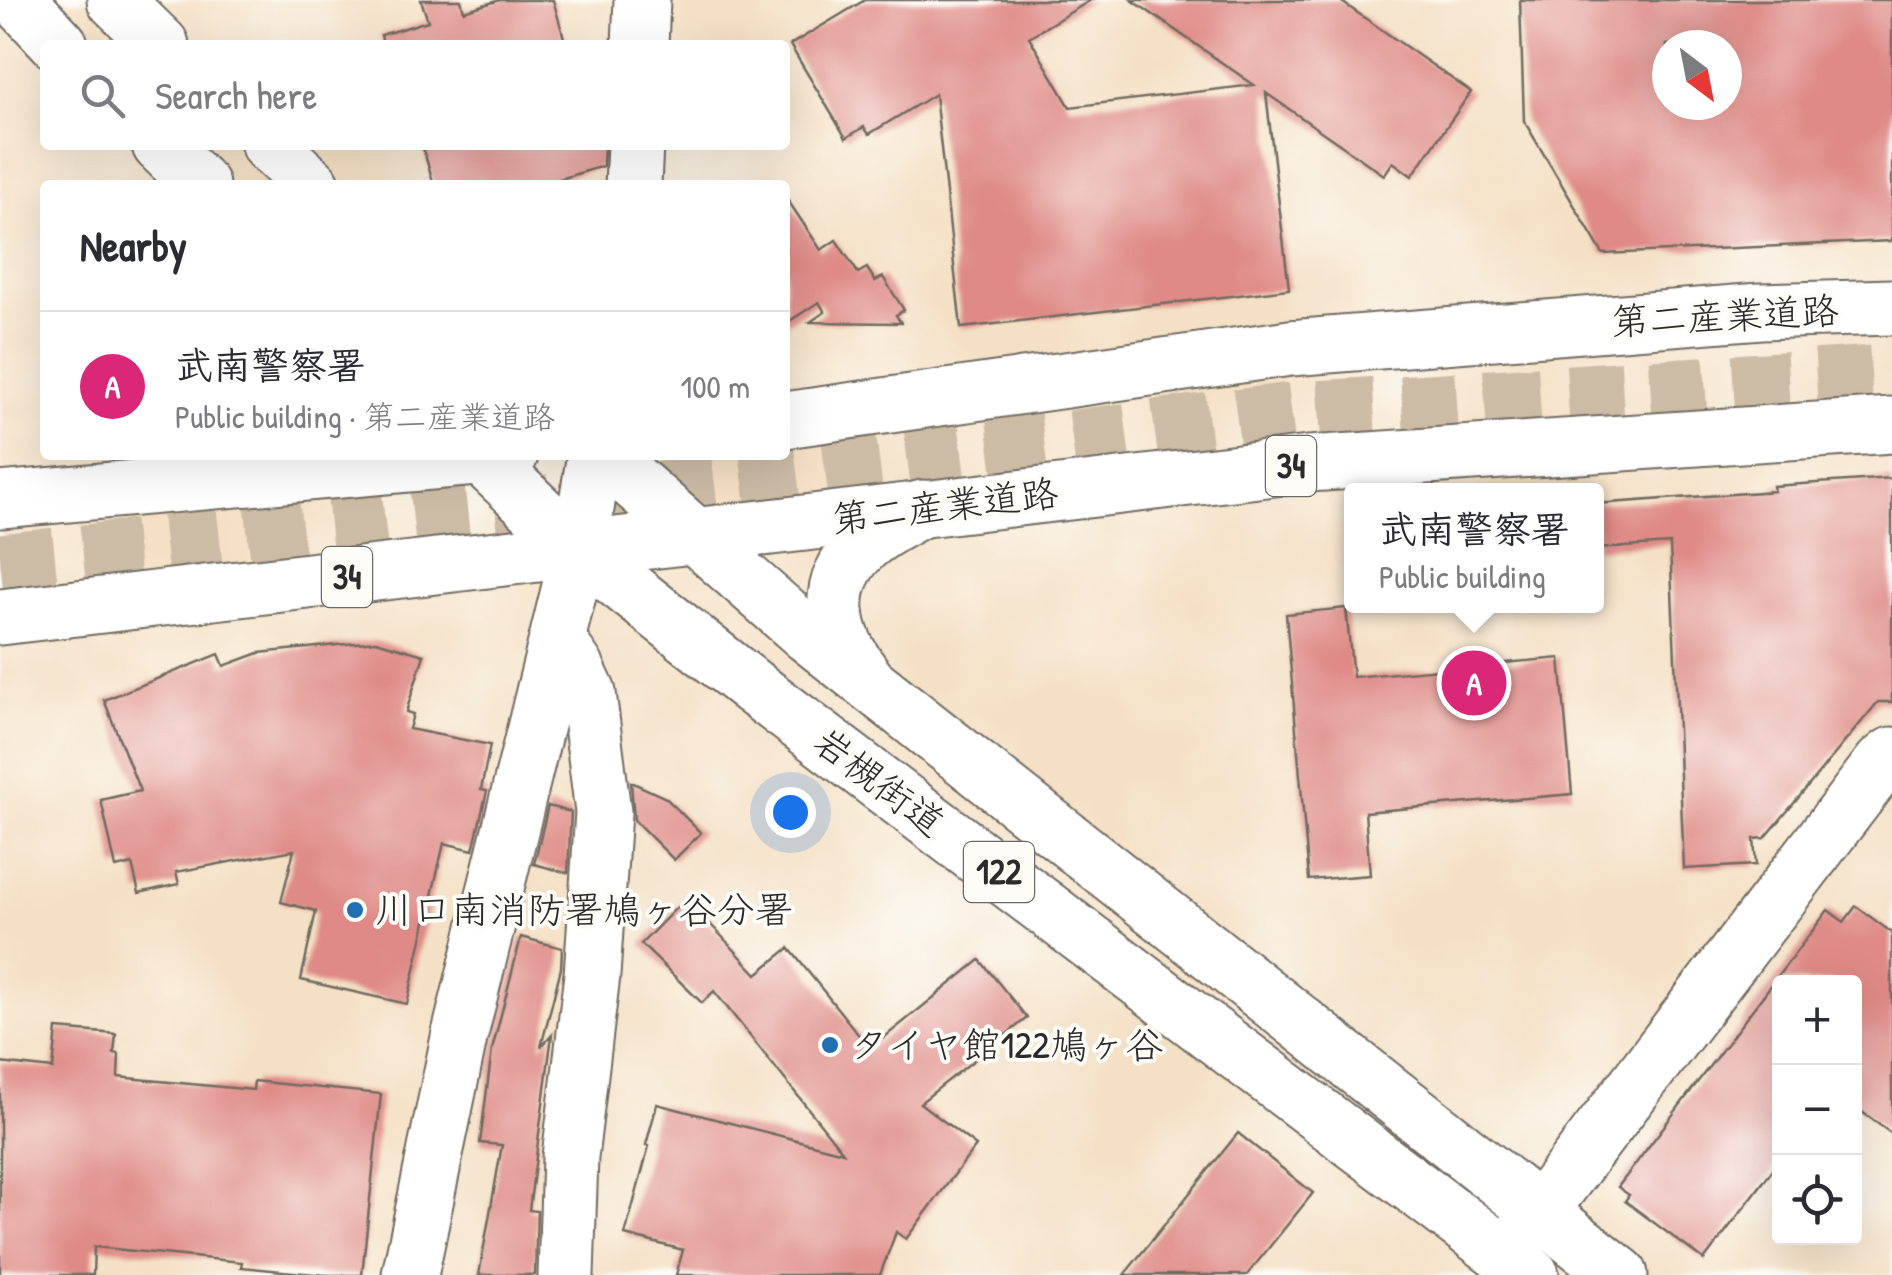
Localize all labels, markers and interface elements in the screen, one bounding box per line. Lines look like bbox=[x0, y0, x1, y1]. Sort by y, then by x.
north arrow bbox=[1652, 30, 1742, 120]
search box bbox=[40, 40, 790, 150]
icon: search bbox=[75, 68, 130, 123]
text: Search here bbox=[155, 69, 317, 121]
text: Nearby bbox=[80, 217, 187, 274]
street label: 第二産業道路 bbox=[1610, 283, 1840, 347]
text: 武南警察署 bbox=[175, 339, 365, 391]
text: A bbox=[105, 365, 120, 408]
text: 100 m bbox=[681, 365, 750, 408]
text: Public building · 第二産業道路 bbox=[175, 395, 555, 438]
road number: 34 bbox=[1266, 436, 1316, 496]
street label: 第二産業道路 bbox=[829, 465, 1061, 545]
popup bbox=[1344, 483, 1604, 613]
text: 武南警察署 bbox=[1379, 503, 1569, 555]
road number: 34 bbox=[322, 547, 372, 607]
text: Public building bbox=[1379, 555, 1546, 598]
pin: A bbox=[1442, 646, 1506, 720]
street label: 岩槻街道 bbox=[803, 715, 956, 848]
your location bbox=[765, 787, 816, 838]
road number: 122 bbox=[964, 842, 1034, 902]
place label: 川口南消防署鳩ヶ谷分署 bbox=[375, 883, 793, 935]
marker: 川口南消防署鳩ヶ谷分署 bbox=[344, 899, 366, 921]
map controls bbox=[1772, 975, 1862, 1245]
button: + bbox=[1772, 975, 1862, 1065]
place label: タイヤ館122鳩ヶ谷 bbox=[850, 1018, 1164, 1070]
marker: タイヤ館122鳩ヶ谷 bbox=[819, 1034, 841, 1056]
button: − bbox=[1772, 1065, 1862, 1155]
button: locate bbox=[1772, 1155, 1862, 1245]

